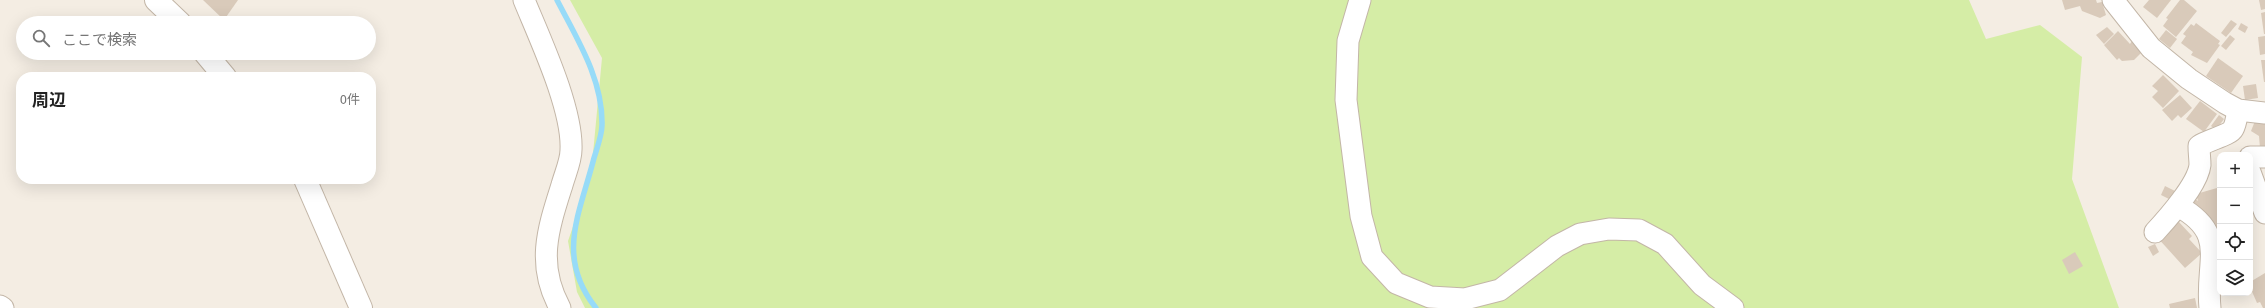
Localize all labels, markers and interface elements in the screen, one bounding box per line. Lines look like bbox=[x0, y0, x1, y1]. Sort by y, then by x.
search box bbox=[16, 16, 376, 60]
icon: search bbox=[30, 27, 52, 49]
text: ここで検索 bbox=[62, 31, 137, 49]
text: 周辺 bbox=[32, 90, 66, 111]
text: 0件 bbox=[340, 92, 360, 107]
map controls bbox=[2217, 152, 2253, 296]
button: + bbox=[2217, 152, 2253, 188]
button: − bbox=[2217, 188, 2253, 224]
button: locate bbox=[2217, 224, 2253, 260]
button: layers bbox=[2217, 260, 2253, 296]

